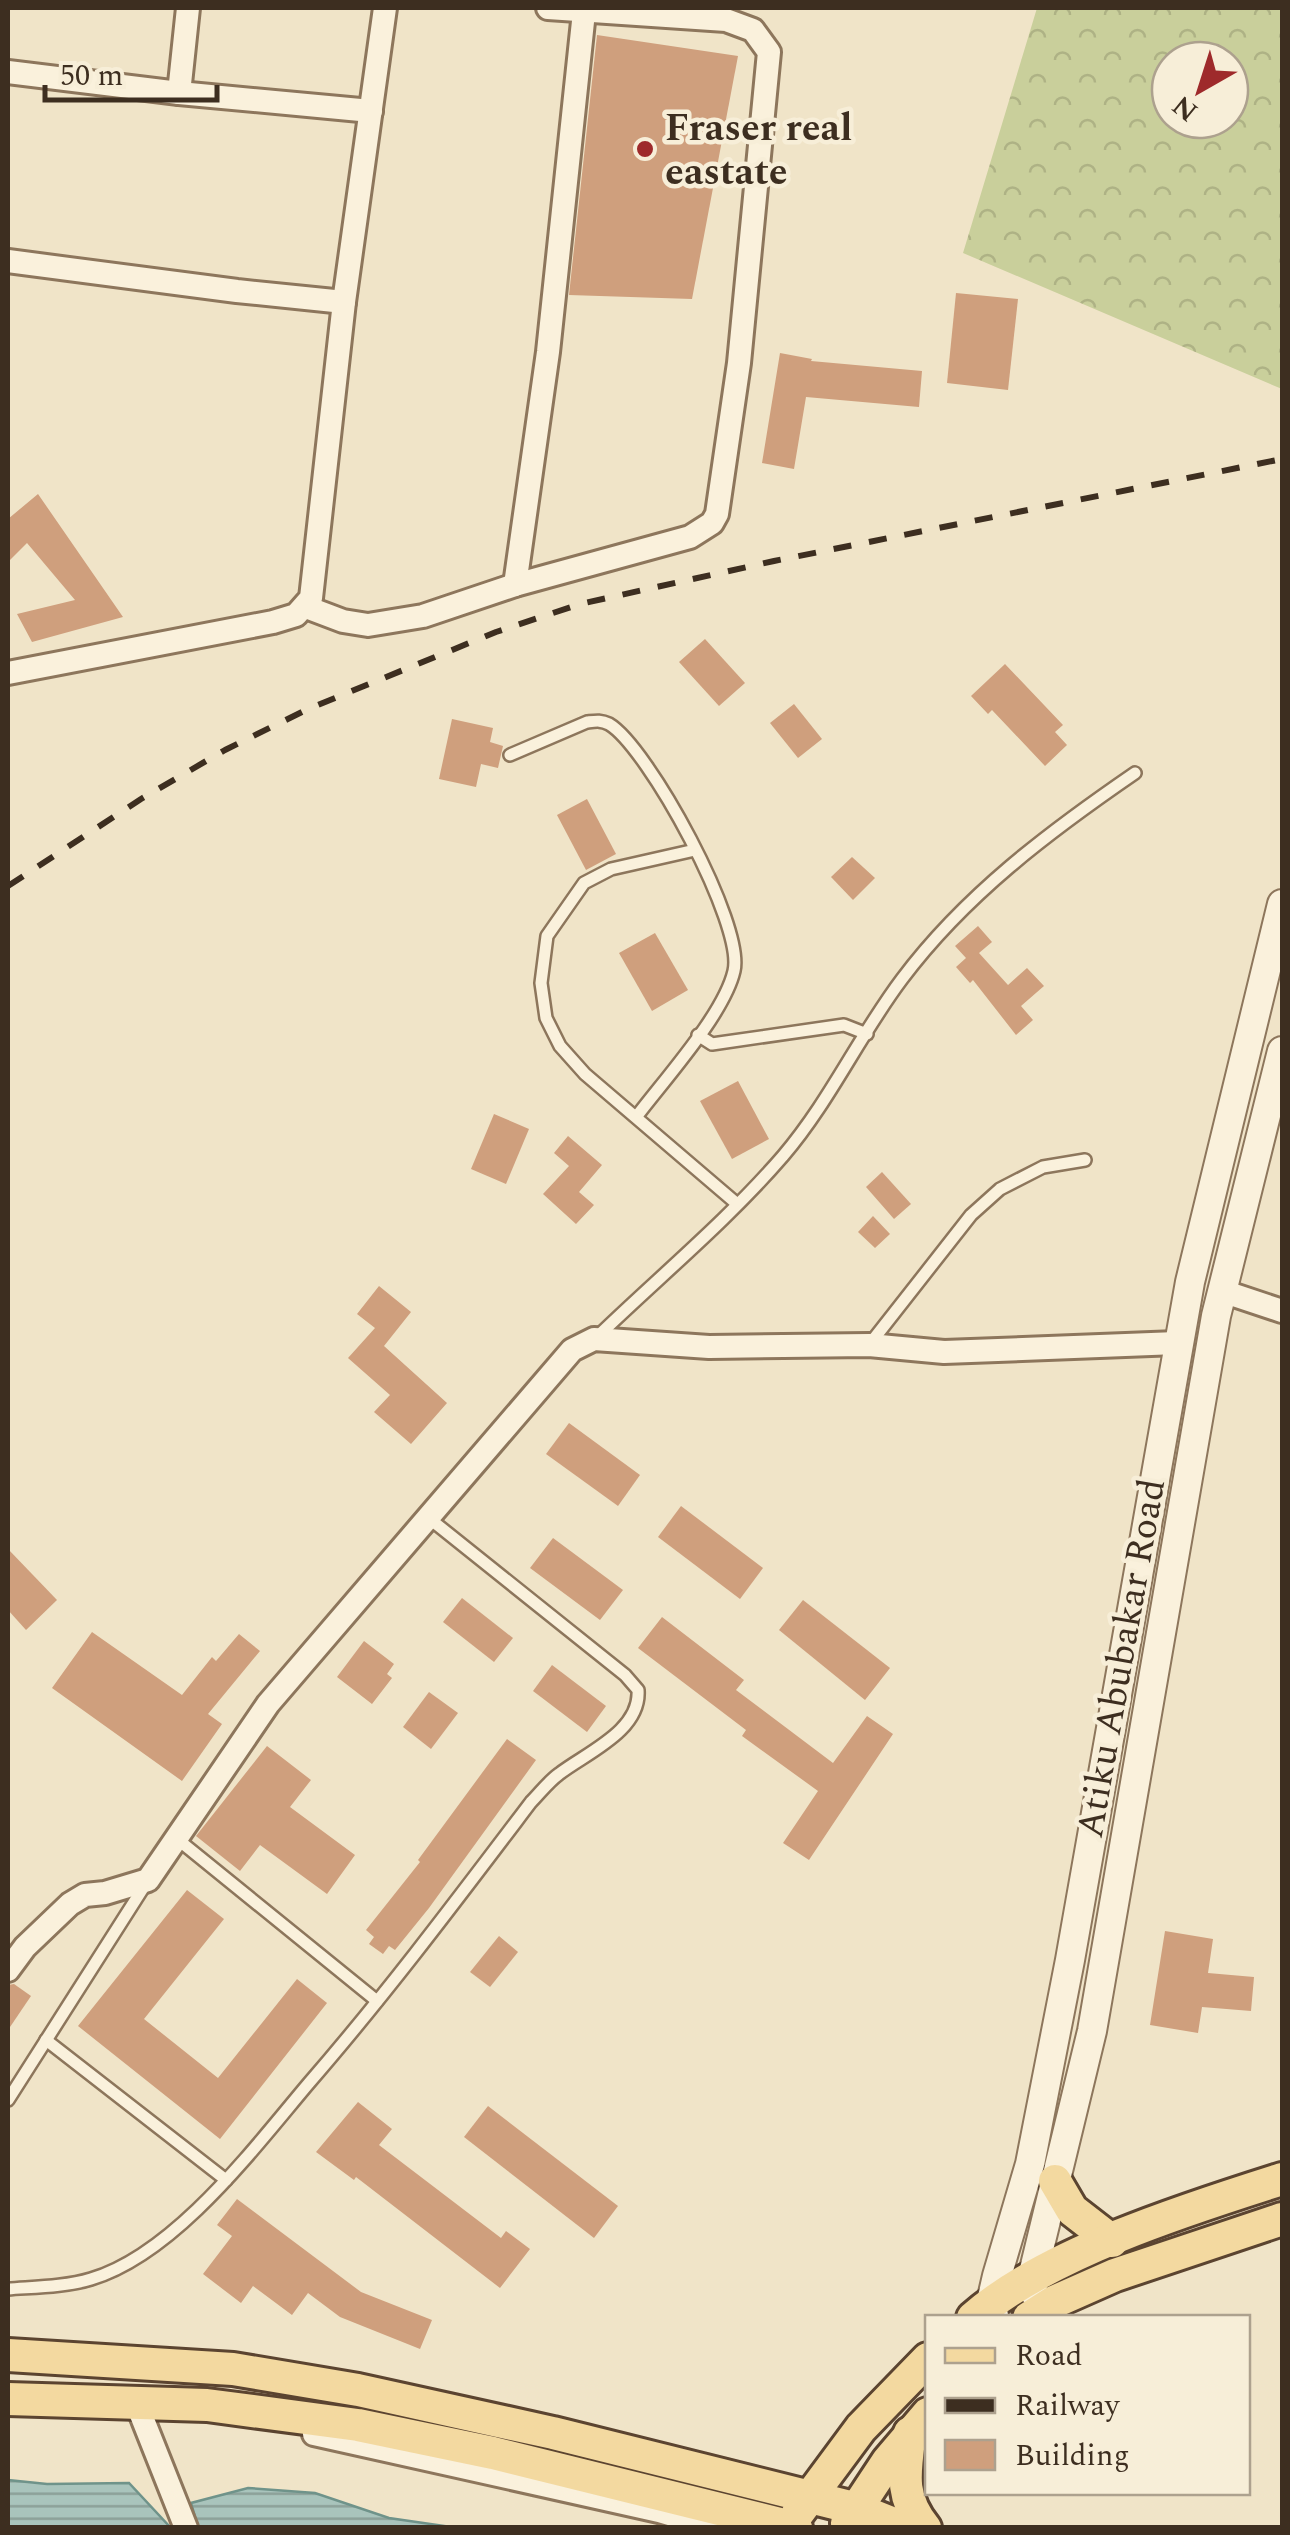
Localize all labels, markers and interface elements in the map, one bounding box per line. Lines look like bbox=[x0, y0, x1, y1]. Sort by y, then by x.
scale bar bbox=[45, 40, 218, 102]
north arrow bbox=[1150, 40, 1250, 140]
text: 50 m bbox=[60, 53, 123, 99]
text: N bbox=[1163, 84, 1208, 132]
place label: Fraser real eastate bbox=[665, 100, 852, 202]
marker: Fraser real eastate bbox=[634, 138, 656, 160]
street label: Atiku Abubakar Road bbox=[1062, 1474, 1182, 1843]
legend bbox=[925, 2315, 1250, 2495]
text: Road bbox=[1015, 2333, 1083, 2379]
text: Railway bbox=[1015, 2383, 1121, 2429]
text: Building bbox=[1015, 2433, 1130, 2479]

